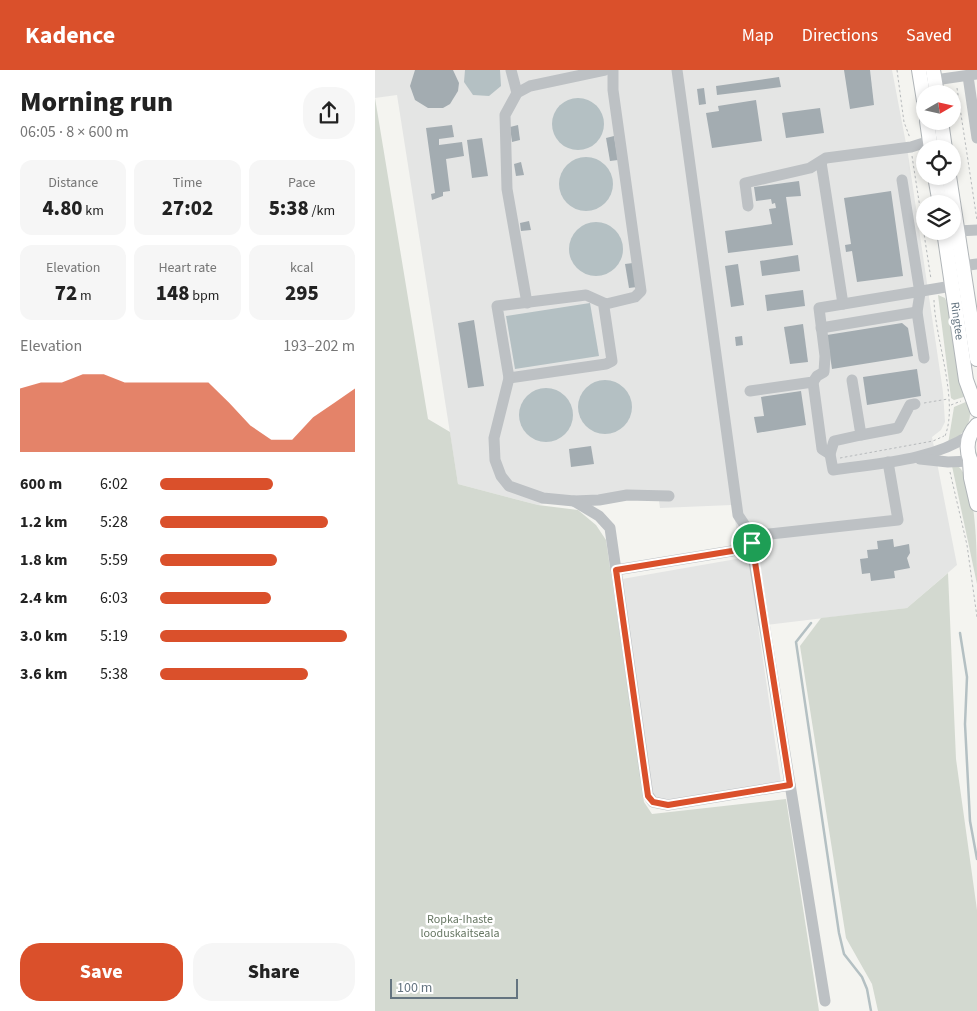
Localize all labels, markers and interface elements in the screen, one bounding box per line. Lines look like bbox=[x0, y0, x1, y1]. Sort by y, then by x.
text: Kadence bbox=[25, 18, 115, 53]
text: Map bbox=[742, 23, 774, 48]
text: Directions bbox=[802, 23, 878, 48]
text: Saved bbox=[906, 23, 952, 48]
text: Morning run bbox=[20, 82, 173, 122]
north arrow bbox=[916, 85, 961, 130]
map controls bbox=[916, 85, 961, 240]
button: share bbox=[303, 87, 355, 139]
text: 06:05 · 8 × 600 m bbox=[20, 121, 129, 143]
button: locate bbox=[916, 140, 961, 185]
text: Distance bbox=[48, 173, 98, 193]
text: Time bbox=[173, 173, 202, 193]
text: Pace bbox=[288, 173, 316, 193]
text: 4.80 bbox=[42, 193, 83, 223]
text: 27:02 bbox=[162, 193, 213, 223]
text: 5:38 bbox=[269, 193, 309, 223]
button: layers bbox=[916, 195, 961, 240]
text: km bbox=[83, 201, 104, 221]
text: /km bbox=[309, 201, 335, 221]
text: Elevation bbox=[46, 258, 100, 278]
text: Heart rate bbox=[158, 258, 217, 278]
text: kcal bbox=[290, 258, 314, 278]
text: 72 bbox=[55, 278, 77, 308]
text: 148 bbox=[156, 278, 189, 308]
text: 295 bbox=[285, 278, 319, 308]
text: m bbox=[77, 286, 92, 306]
text: bpm bbox=[189, 286, 219, 306]
street label: Ringtee bbox=[946, 301, 968, 341]
text: Elevation bbox=[20, 335, 82, 357]
text: 193–202 m bbox=[283, 335, 355, 357]
text: 600 m bbox=[20, 473, 62, 495]
text: 6:02 bbox=[100, 473, 128, 495]
text: 1.2 km bbox=[20, 511, 67, 533]
text: 5:28 bbox=[100, 511, 128, 533]
pin bbox=[731, 522, 773, 564]
icon: arrive bbox=[738, 529, 766, 557]
text: 1.8 km bbox=[20, 549, 67, 571]
text: 5:59 bbox=[100, 549, 128, 571]
text: 2.4 km bbox=[20, 587, 67, 609]
text: 6:03 bbox=[100, 587, 128, 609]
text: 3.0 km bbox=[20, 625, 67, 647]
text: 5:19 bbox=[100, 625, 128, 647]
text: 3.6 km bbox=[20, 663, 67, 685]
text: 5:38 bbox=[100, 663, 128, 685]
park label: Ropka-Ihaste looduskaitseala bbox=[420, 911, 500, 942]
button: Save bbox=[20, 943, 183, 1001]
button: Share bbox=[193, 943, 355, 1001]
scale bar bbox=[390, 976, 517, 999]
text: 100 m bbox=[397, 978, 432, 998]

